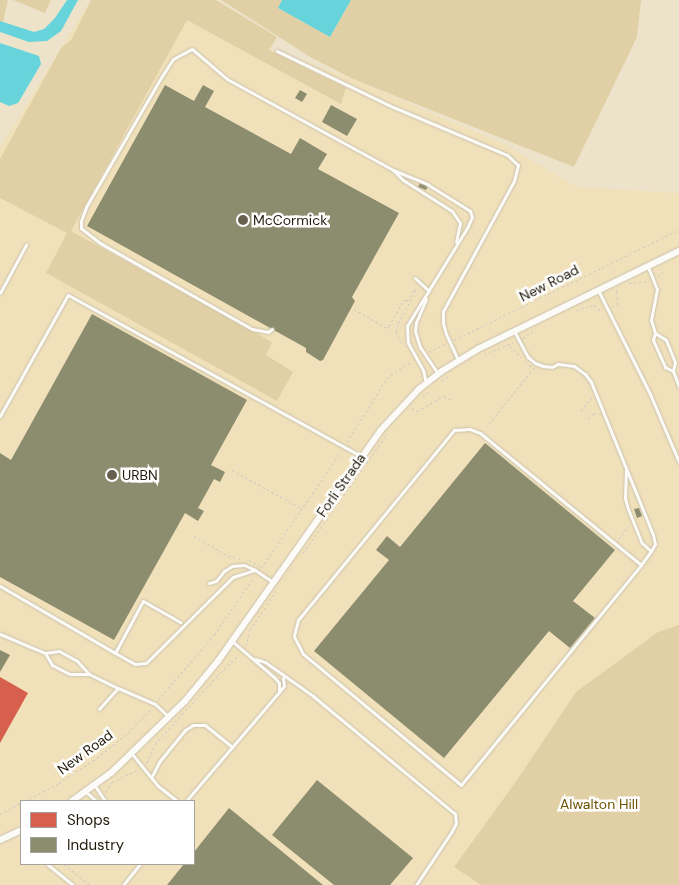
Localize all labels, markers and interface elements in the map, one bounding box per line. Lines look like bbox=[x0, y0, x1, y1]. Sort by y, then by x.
place label: McCormick bbox=[253, 212, 327, 228]
marker: McCormick bbox=[237, 214, 249, 226]
street label: New Road bbox=[517, 261, 581, 305]
street label: Forli Strada bbox=[313, 450, 369, 520]
place label: URBN bbox=[122, 467, 158, 483]
marker: URBN bbox=[106, 469, 118, 481]
street label: New Road bbox=[54, 726, 116, 778]
park label: Alwalton Hill bbox=[560, 796, 638, 812]
legend bbox=[20, 800, 195, 865]
text: Shops bbox=[67, 810, 110, 830]
text: Industry bbox=[67, 835, 124, 855]

